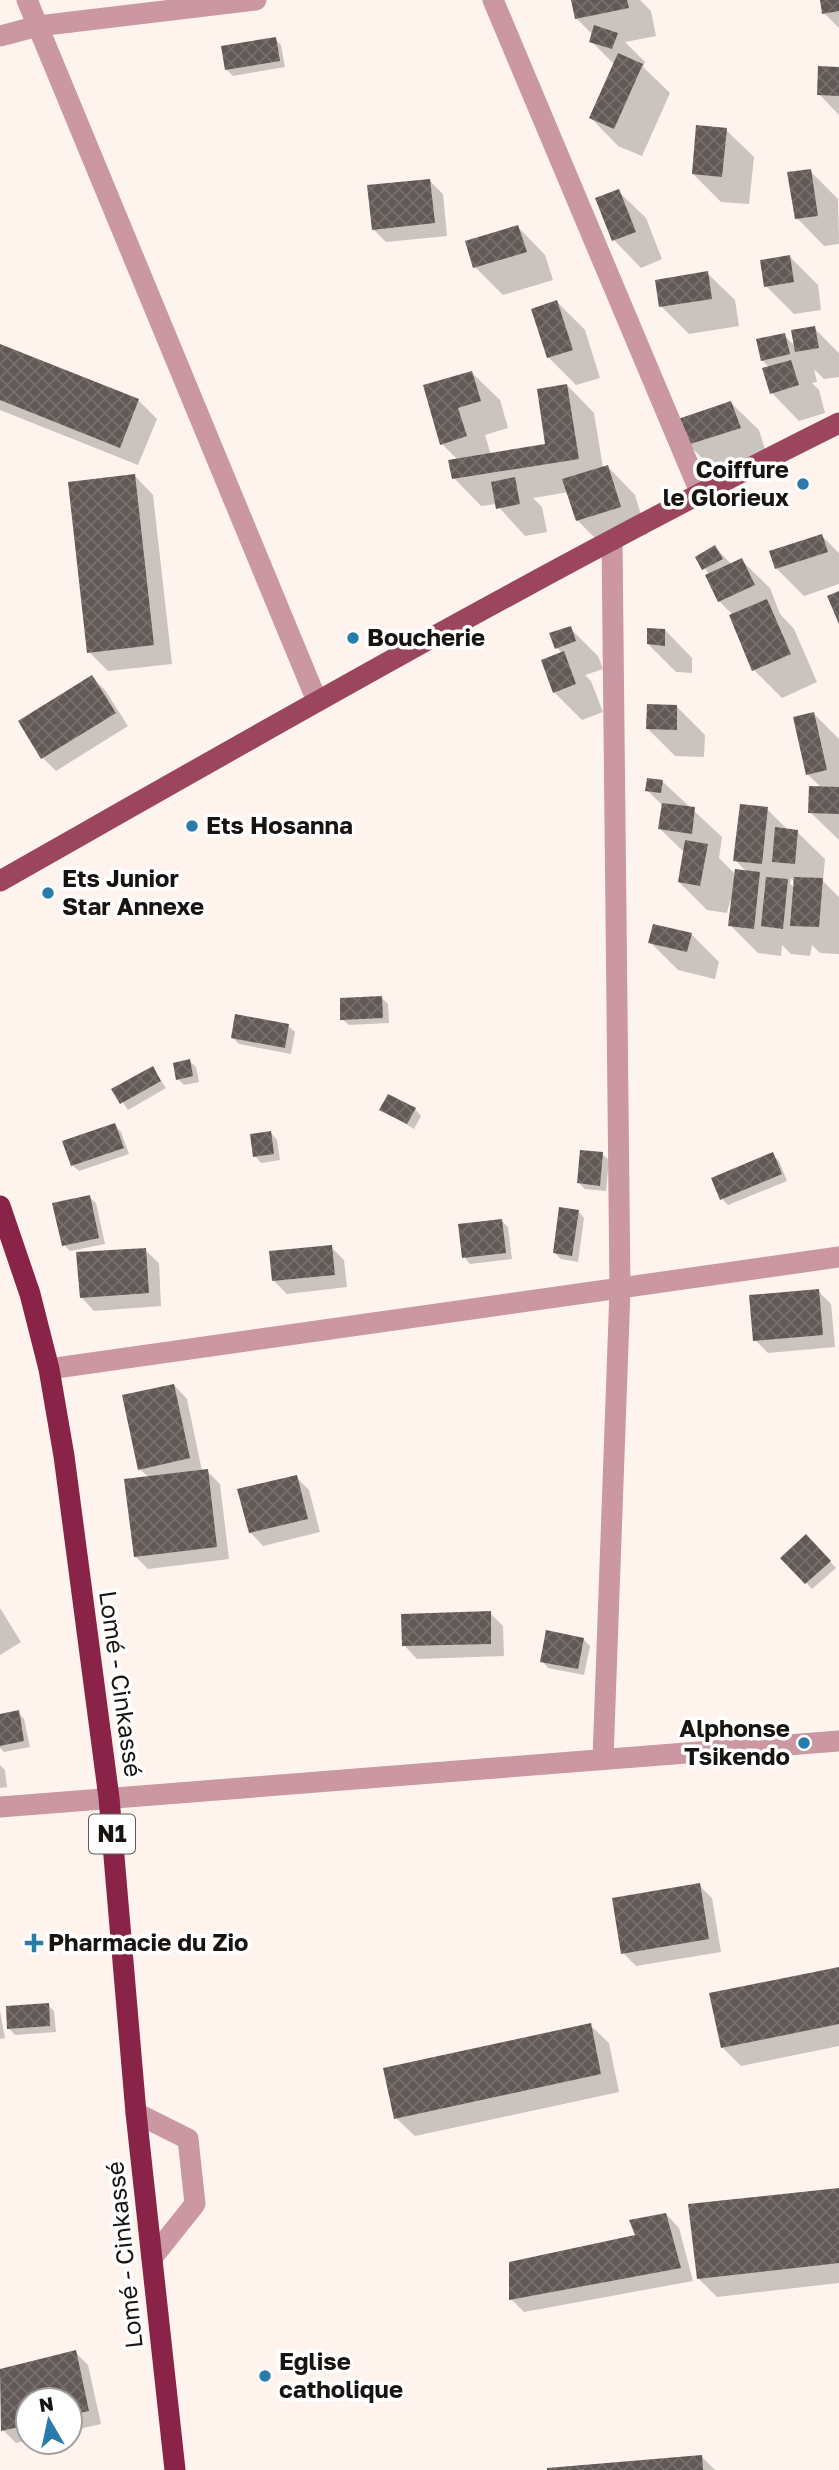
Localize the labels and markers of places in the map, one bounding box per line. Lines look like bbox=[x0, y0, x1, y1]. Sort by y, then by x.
place label: Coiffure le Glorieux bbox=[663, 454, 789, 511]
marker: Coiffure le Glorieux bbox=[795, 476, 811, 492]
place label: Boucherie bbox=[367, 622, 485, 651]
marker: Boucherie bbox=[345, 630, 361, 646]
place label: Ets Hosanna bbox=[206, 810, 353, 839]
marker: Ets Hosanna bbox=[184, 818, 200, 834]
place label: Ets Junior Star Annexe bbox=[62, 863, 204, 920]
marker: Ets Junior Star Annexe bbox=[40, 885, 56, 901]
place label: Alphonse Tsikendo bbox=[679, 1713, 790, 1770]
marker: Alphonse Tsikendo bbox=[796, 1735, 812, 1751]
place label: Pharmacie du Zio bbox=[48, 1927, 248, 1956]
marker: Pharmacie du Zio bbox=[26, 1935, 42, 1951]
place label: Eglise catholique bbox=[279, 2346, 403, 2403]
marker: Eglise catholique bbox=[257, 2368, 273, 2384]

